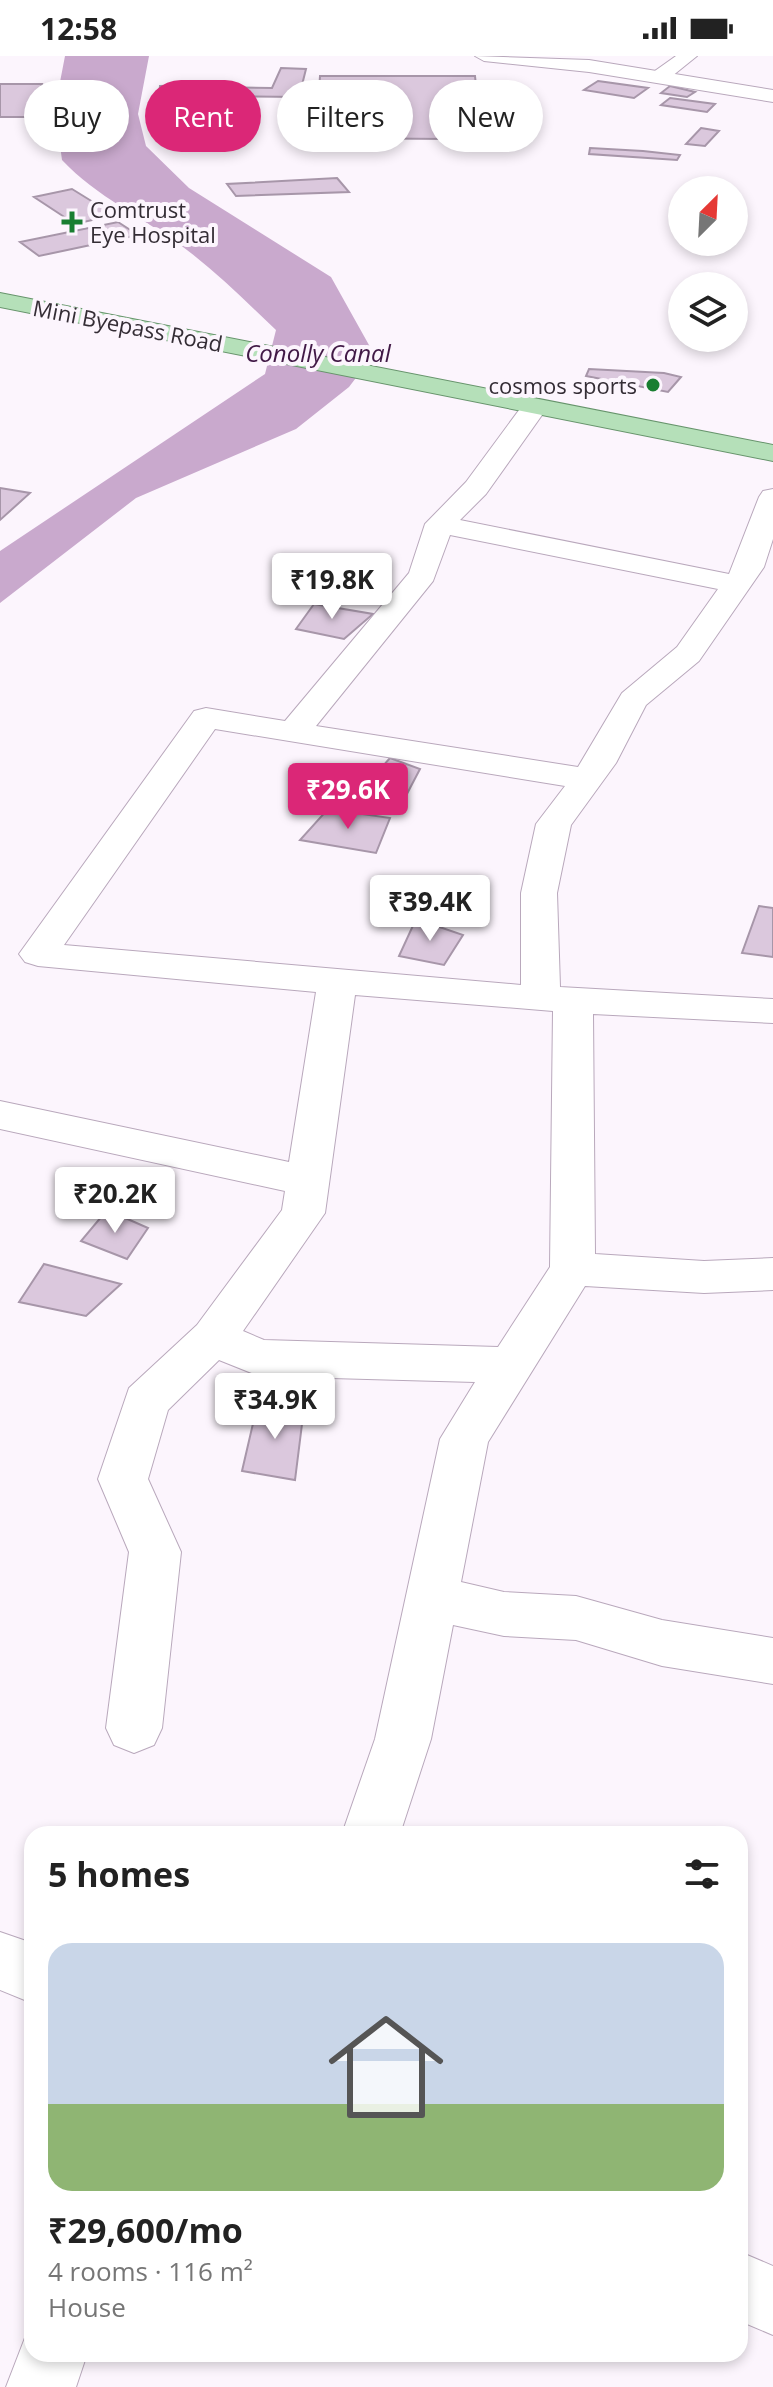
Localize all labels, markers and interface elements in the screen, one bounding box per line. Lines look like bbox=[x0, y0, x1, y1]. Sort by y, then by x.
text: 12:58 bbox=[40, 8, 117, 49]
chip: Buy bbox=[24, 80, 129, 152]
chip: Rent bbox=[145, 80, 261, 152]
chip: Filters bbox=[277, 80, 413, 152]
chip: New bbox=[429, 80, 543, 152]
north arrow bbox=[668, 176, 748, 256]
map controls bbox=[668, 176, 748, 352]
place label: Comtrust Eye Hospital bbox=[90, 194, 216, 249]
marker: Comtrust Eye Hospital bbox=[61, 211, 83, 233]
button: layers bbox=[668, 272, 748, 352]
street label: Mini Byepass Road bbox=[31, 292, 225, 358]
water label: Conolly Canal bbox=[245, 336, 392, 369]
place label: cosmos sports bbox=[488, 370, 637, 400]
marker: cosmos sports bbox=[644, 376, 662, 394]
pin: ₹19.8K bbox=[267, 553, 397, 621]
text: ₹19.8K bbox=[290, 561, 374, 597]
pin: ₹29.6K bbox=[283, 763, 413, 831]
text: ₹29.6K bbox=[306, 771, 390, 807]
pin: ₹39.4K bbox=[365, 875, 495, 943]
text: ₹39.4K bbox=[388, 883, 472, 919]
pin: ₹20.2K bbox=[50, 1167, 180, 1235]
text: ₹20.2K bbox=[73, 1175, 157, 1211]
pin: ₹34.9K bbox=[210, 1373, 340, 1441]
text: ₹34.9K bbox=[233, 1381, 317, 1417]
text: 5 homes bbox=[48, 1851, 190, 1897]
icon: filters bbox=[680, 1852, 724, 1896]
icon: home bbox=[314, 1995, 458, 2139]
text: ₹29,600/mo bbox=[48, 2207, 243, 2253]
text: 4 rooms · 116 m² bbox=[48, 2253, 253, 2289]
text: House bbox=[48, 2289, 126, 2325]

